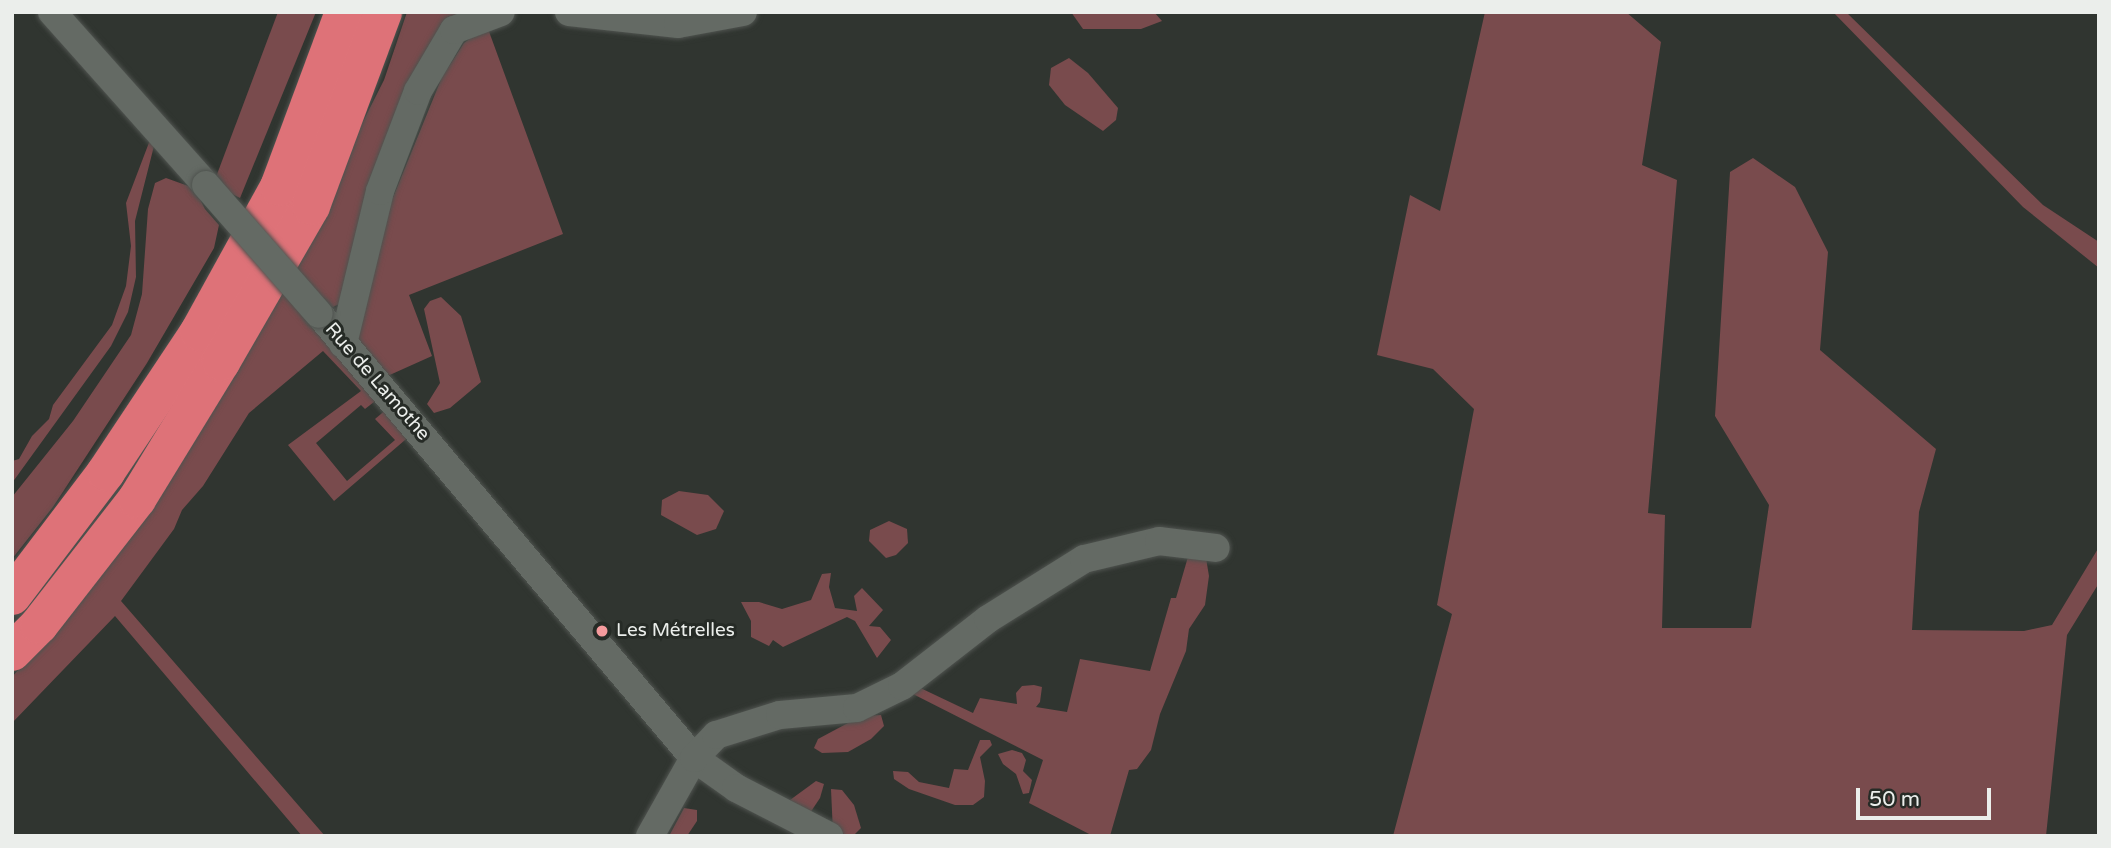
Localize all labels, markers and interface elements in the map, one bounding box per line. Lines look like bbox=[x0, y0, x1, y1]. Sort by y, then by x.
street label: Rue de Lamothe bbox=[320, 318, 434, 446]
place label: Les Métrelles bbox=[616, 620, 735, 642]
marker: Les Métrelles bbox=[594, 623, 610, 639]
scale bar bbox=[1859, 774, 1994, 818]
text: 50 m bbox=[1869, 787, 1920, 812]

